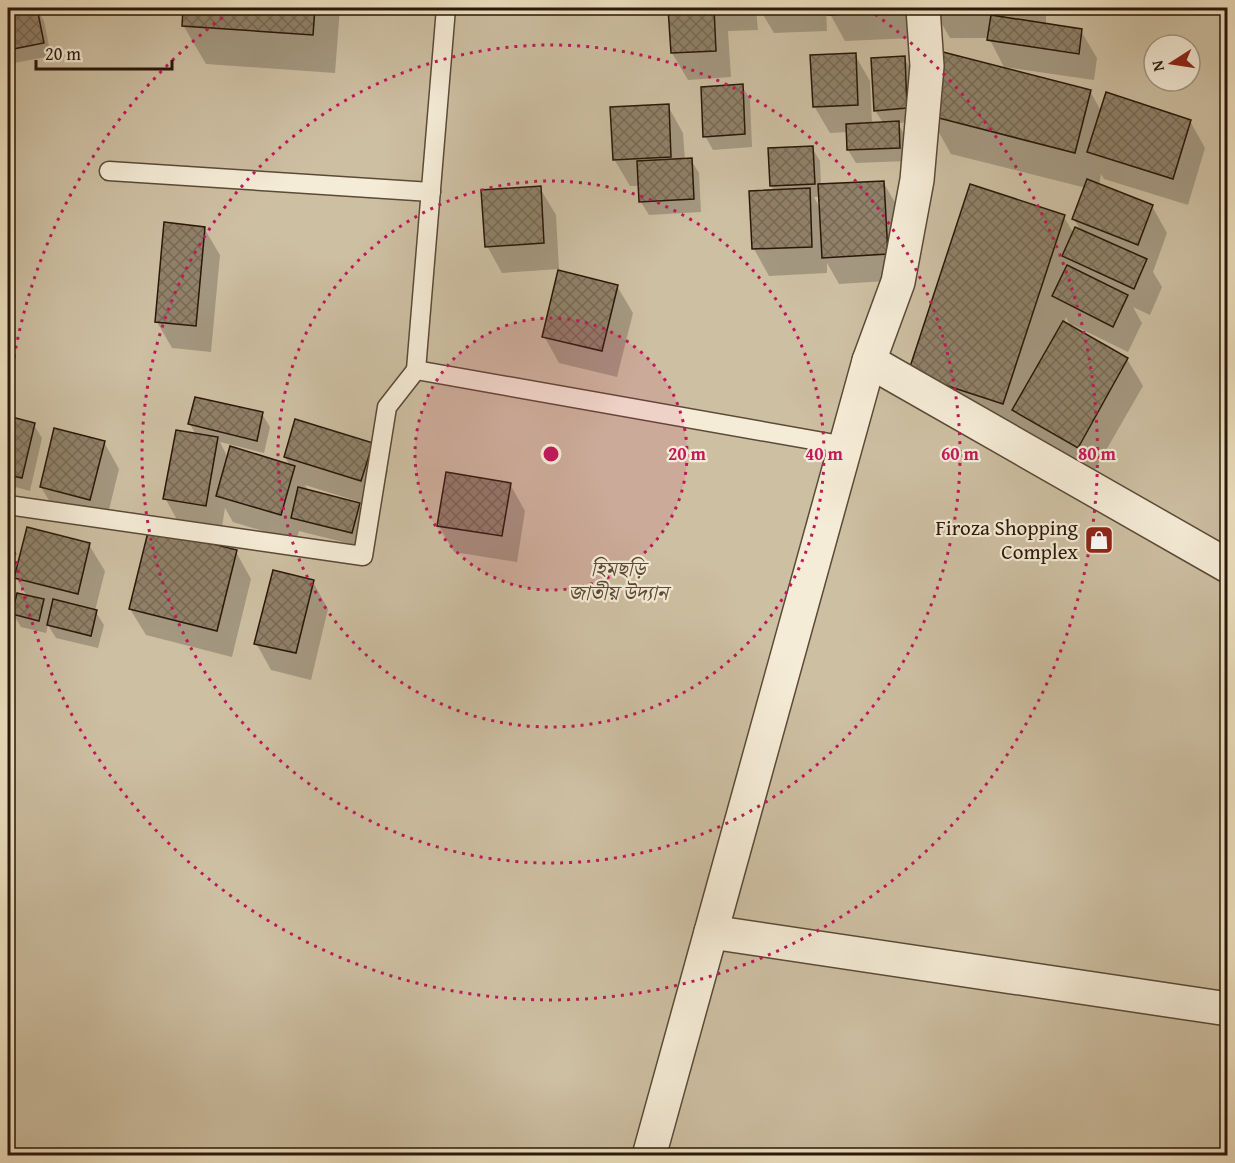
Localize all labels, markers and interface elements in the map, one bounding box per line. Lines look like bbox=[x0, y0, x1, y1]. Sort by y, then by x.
scale bar bbox=[36, 33, 172, 71]
north arrow bbox=[1142, 33, 1202, 93]
text: 20 m bbox=[45, 40, 81, 67]
text: N bbox=[1144, 58, 1170, 74]
text: 20 m bbox=[668, 440, 707, 467]
text: 40 m bbox=[805, 440, 844, 467]
text: 60 m bbox=[941, 440, 980, 467]
text: 80 m bbox=[1078, 440, 1117, 467]
centre of rings bbox=[541, 444, 561, 464]
place label: Firoza Shopping Complex bbox=[936, 512, 1079, 567]
shop icon: Firoza Shopping Complex bbox=[1083, 524, 1115, 556]
park label: হিমছড়ি জাতীয় উদ্যান bbox=[568, 553, 672, 608]

